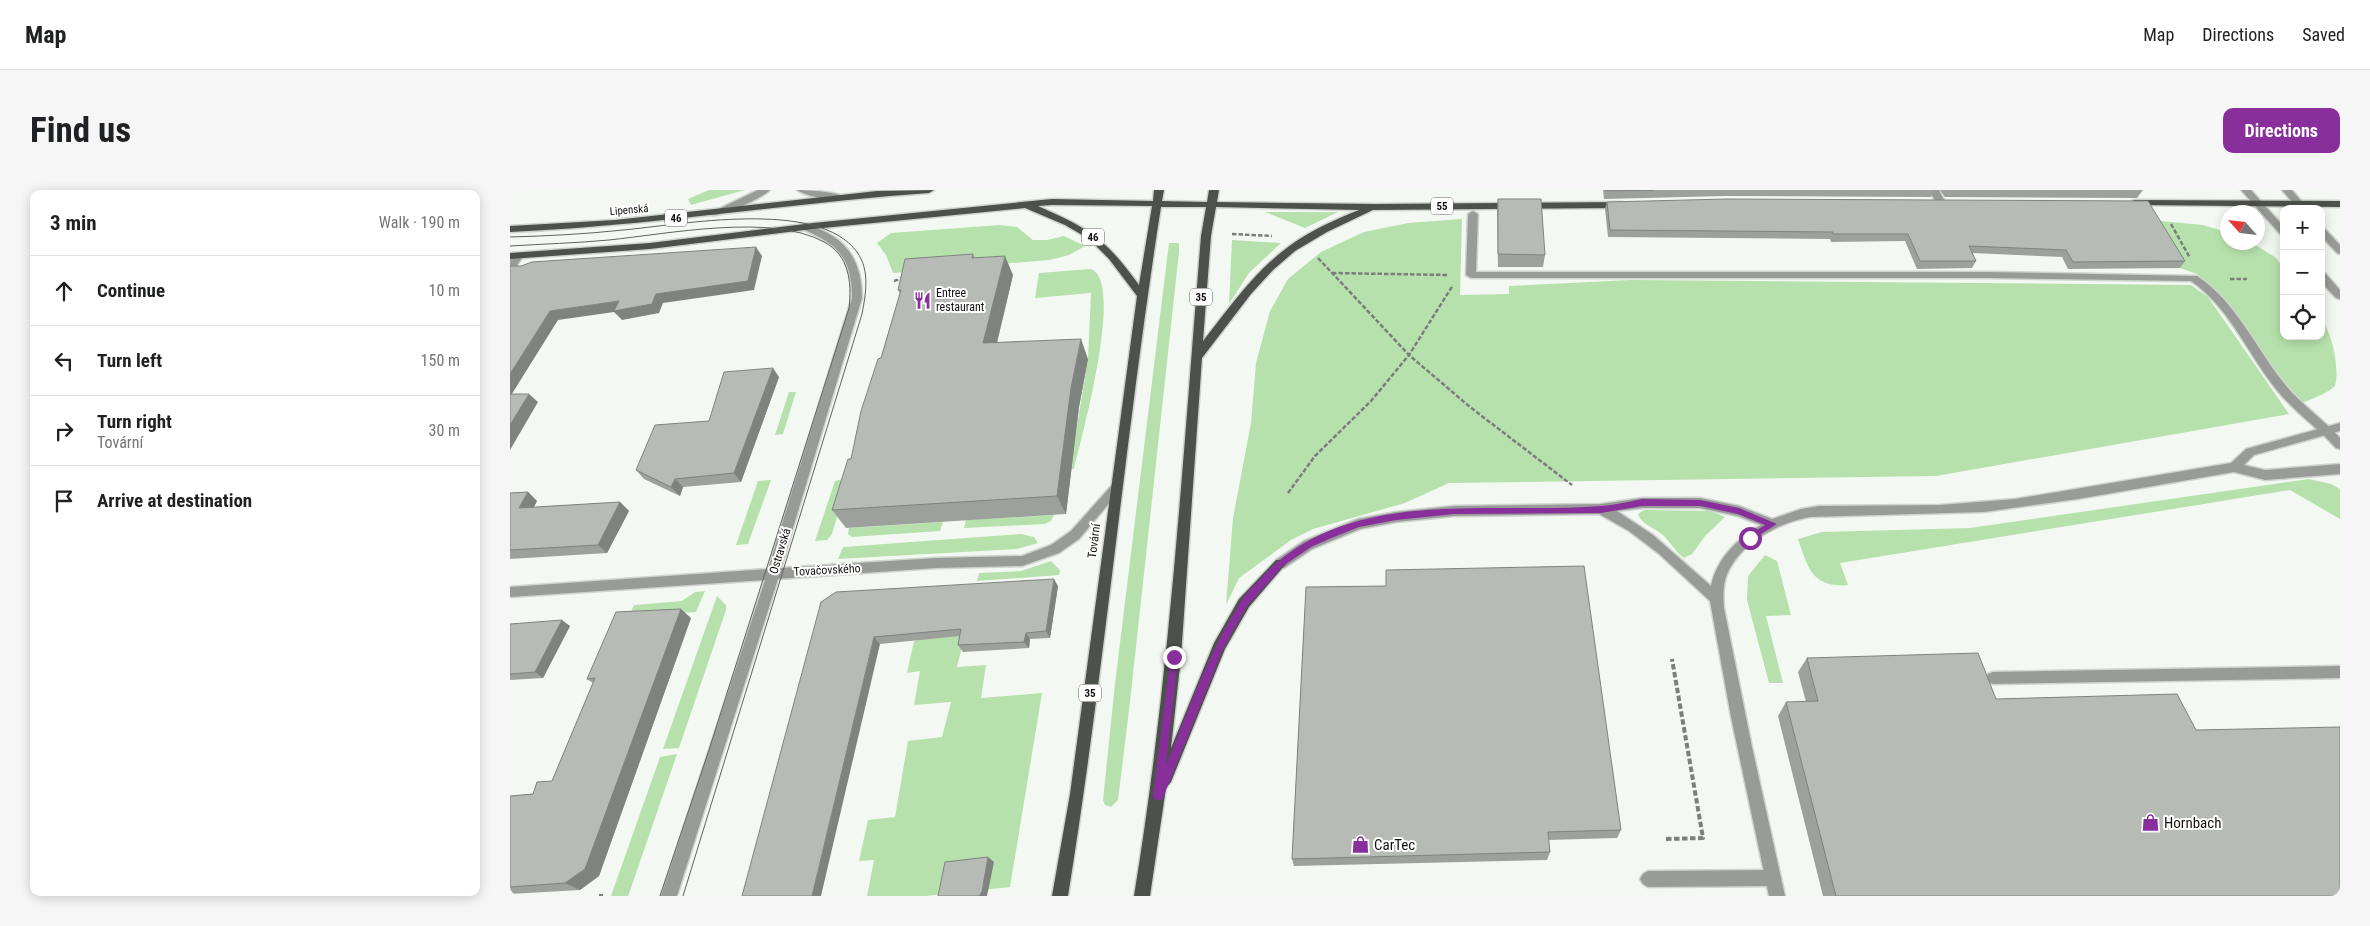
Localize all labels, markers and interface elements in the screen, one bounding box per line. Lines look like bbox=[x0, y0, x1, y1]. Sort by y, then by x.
text: Map bbox=[25, 21, 66, 49]
text: Map bbox=[2143, 24, 2174, 45]
text: Directions bbox=[2202, 24, 2274, 45]
text: Saved bbox=[2302, 24, 2345, 45]
button: Directions bbox=[2223, 108, 2340, 153]
text: Find us bbox=[30, 110, 131, 151]
road number: 55 bbox=[1431, 198, 1453, 214]
street label: Lipenská bbox=[609, 202, 649, 218]
north arrow bbox=[2220, 205, 2265, 250]
map controls bbox=[2280, 205, 2325, 340]
button: + bbox=[2280, 205, 2325, 250]
road number: 46 bbox=[665, 209, 687, 226]
text: 3 min bbox=[50, 211, 97, 235]
text: Walk · 190 m bbox=[379, 213, 460, 232]
road number: 46 bbox=[1082, 228, 1104, 246]
button: − bbox=[2280, 250, 2325, 295]
icon: ahead bbox=[50, 277, 78, 305]
text: Continue bbox=[97, 279, 165, 302]
text: 10 m bbox=[428, 281, 460, 300]
place label: Entree restaurant bbox=[936, 286, 985, 314]
road number: 35 bbox=[1190, 288, 1212, 305]
restaurant icon: Entree restaurant bbox=[912, 290, 932, 310]
button: locate bbox=[2280, 295, 2325, 340]
icon: left bbox=[50, 347, 78, 375]
text: Turn left bbox=[97, 349, 162, 372]
text: 150 m bbox=[421, 351, 460, 370]
text: Turn right bbox=[97, 410, 172, 433]
icon: right bbox=[50, 417, 78, 445]
text: 30 m bbox=[428, 421, 460, 440]
text: Tovární bbox=[97, 433, 143, 452]
icon: arrive bbox=[50, 487, 78, 515]
text: Arrive at destination bbox=[97, 489, 252, 512]
street label: Tovární bbox=[1085, 522, 1103, 559]
street label: Ostravská bbox=[766, 526, 794, 576]
route start bbox=[1739, 527, 1762, 550]
street label: Tovačovského bbox=[793, 561, 861, 579]
route end bbox=[1163, 646, 1186, 669]
road number: 35 bbox=[1079, 684, 1101, 702]
shop icon: Hornbach bbox=[2140, 813, 2160, 833]
place label: Hornbach bbox=[2164, 814, 2221, 832]
shop icon: CarTec bbox=[1350, 835, 1370, 855]
place label: CarTec bbox=[1374, 836, 1415, 854]

